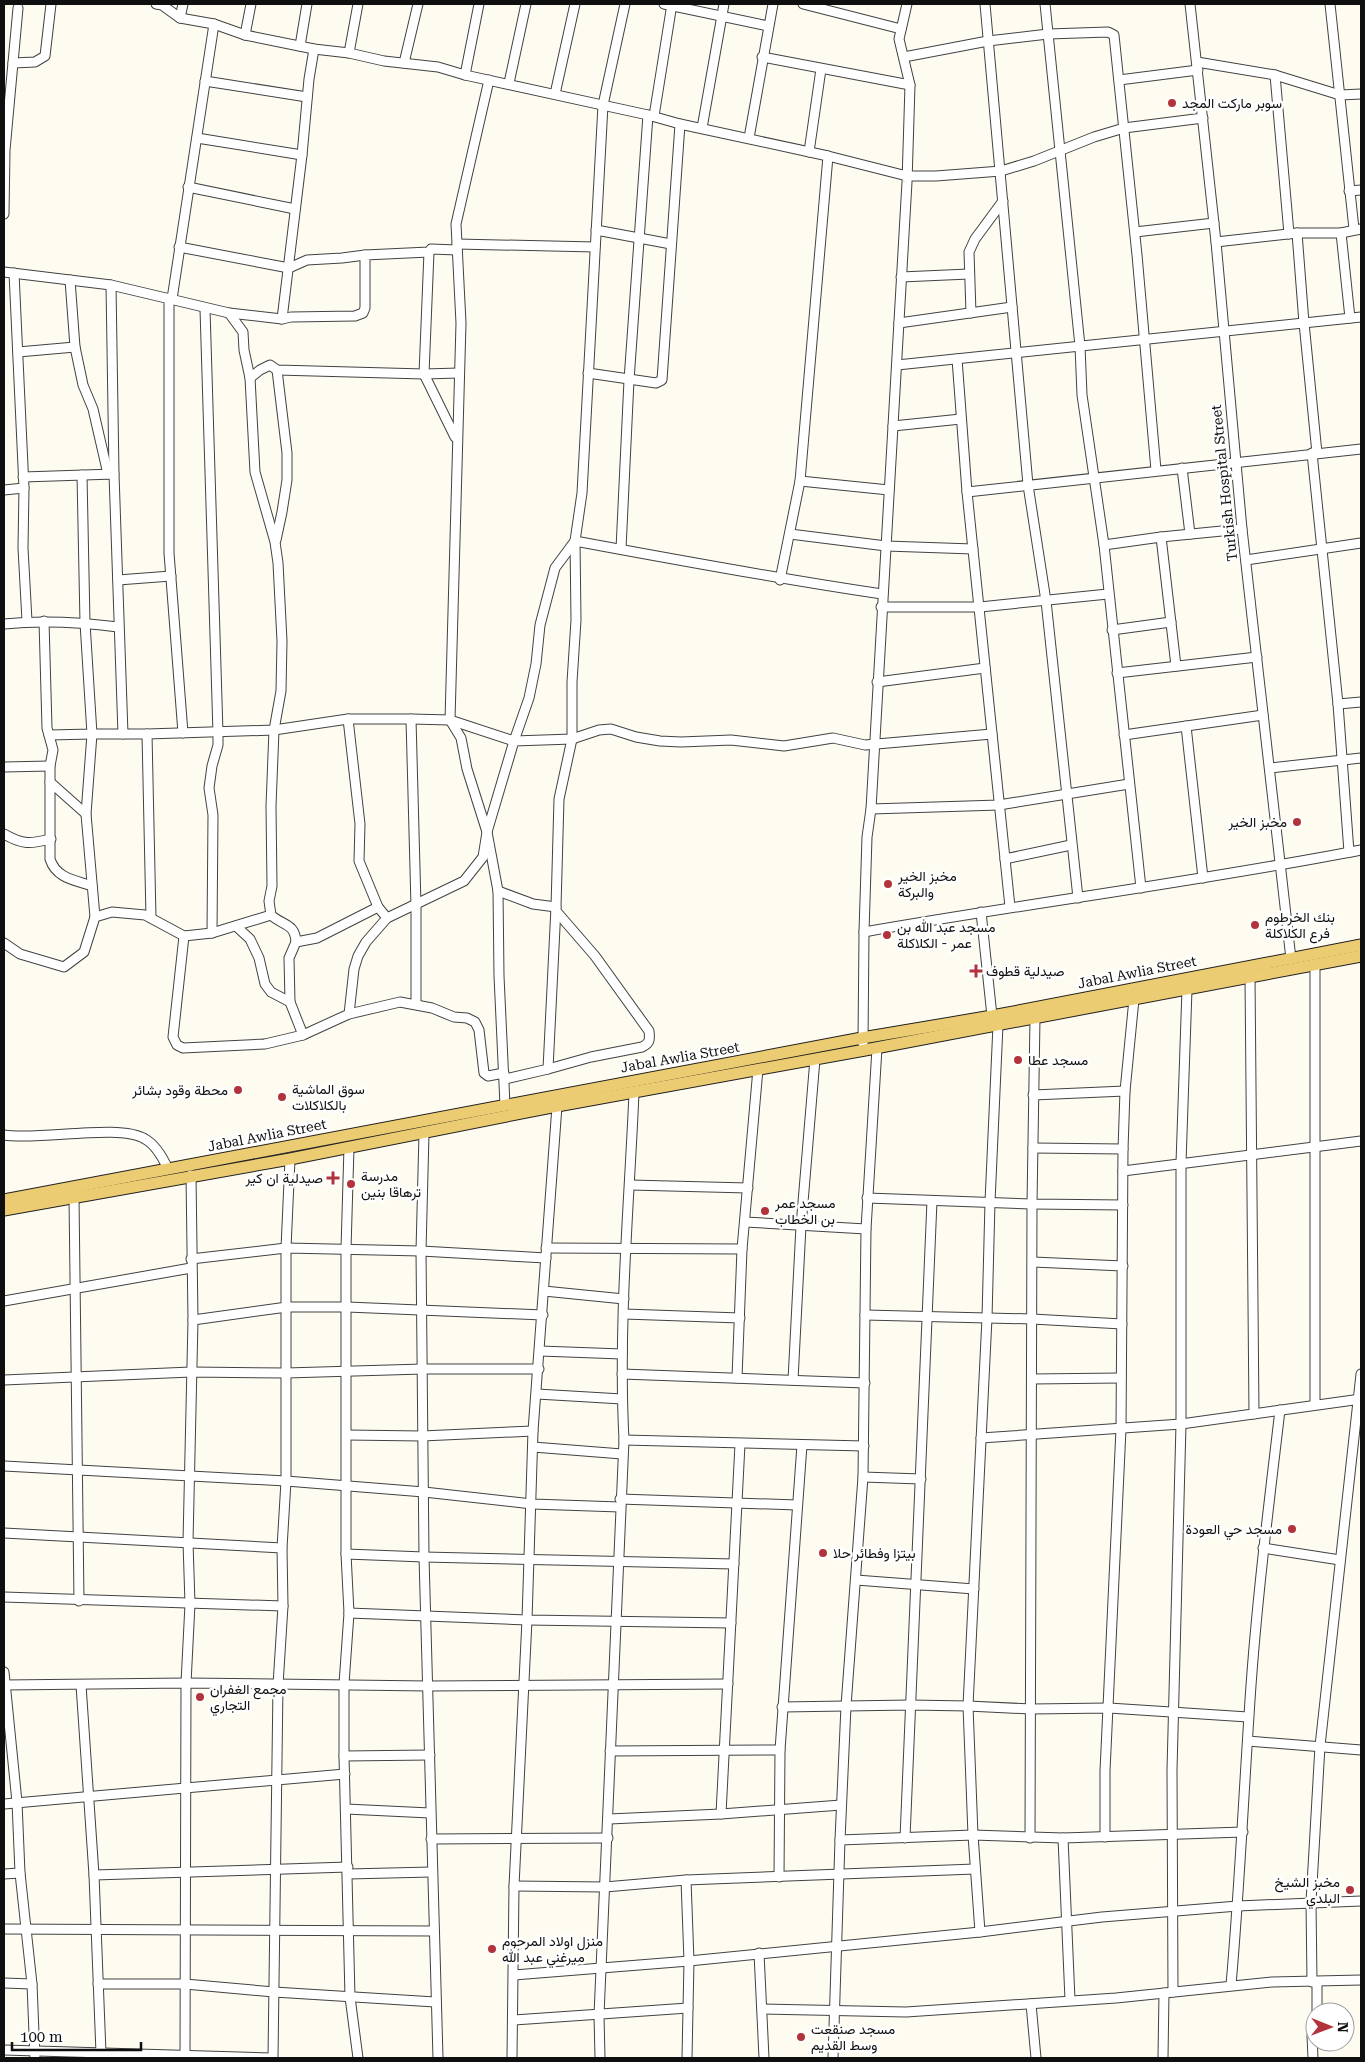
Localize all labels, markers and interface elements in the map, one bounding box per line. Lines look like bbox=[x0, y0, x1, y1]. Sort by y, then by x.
place label: سوبر ماركت المجد bbox=[1182, 95, 1282, 112]
marker: سوبر ماركت المجد bbox=[1166, 97, 1178, 109]
street label: Turkish Hospital Street bbox=[1208, 404, 1240, 562]
place label: مخبز الخير bbox=[1227, 814, 1287, 831]
marker: مخبز الخير bbox=[1291, 816, 1303, 828]
place label: مخبز الخير والبركة bbox=[897, 868, 957, 901]
marker: مخبز الخير والبركة bbox=[882, 878, 894, 890]
place label: بنك الخرطوم فرع الكلاكلة bbox=[1265, 909, 1335, 944]
place label: مسجد عبد الله بن عمر - الكلاكلة bbox=[897, 919, 995, 952]
marker: بنك الخرطوم فرع الكلاكلة bbox=[1249, 919, 1261, 931]
marker: مسجد عبد الله بن عمر - الكلاكلة bbox=[881, 929, 893, 941]
street label: Jabal Awlia Street bbox=[1076, 953, 1198, 991]
place label: صيدلية قطوف bbox=[986, 963, 1065, 980]
marker: صيدلية قطوف bbox=[970, 965, 982, 977]
street label: Jabal Awlia Street bbox=[619, 1039, 741, 1075]
place label: مسجد عطا bbox=[1028, 1052, 1088, 1069]
marker: مسجد عطا bbox=[1012, 1054, 1024, 1066]
place label: سوق الماشية بالكلاكلات bbox=[292, 1081, 365, 1114]
place label: محطة وقود بشائر bbox=[131, 1082, 228, 1099]
marker: محطة وقود بشائر bbox=[232, 1084, 244, 1096]
marker: سوق الماشية بالكلاكلات bbox=[276, 1091, 288, 1103]
street label: Jabal Awlia Street bbox=[206, 1116, 328, 1154]
place label: مدرسة ترهاقا بنين bbox=[361, 1168, 421, 1201]
place label: صيدلية ان كير bbox=[244, 1170, 323, 1187]
marker: صيدلية ان كير bbox=[327, 1172, 339, 1184]
marker: مدرسة ترهاقا بنين bbox=[345, 1178, 357, 1190]
place label: مسجد عمر بن الخطاب bbox=[774, 1195, 836, 1228]
marker: مسجد عمر بن الخطاب bbox=[759, 1205, 771, 1217]
place label: مسجد حي العودة bbox=[1185, 1521, 1282, 1541]
marker: مسجد حي العودة bbox=[1286, 1523, 1298, 1535]
place label: بيتزا وفطائر حلا bbox=[833, 1545, 916, 1562]
marker: بيتزا وفطائر حلا bbox=[817, 1547, 829, 1559]
place label: مجمع الغفران التجاري bbox=[210, 1681, 286, 1717]
marker: مجمع الغفران التجاري bbox=[194, 1691, 206, 1703]
place label: مخبز الشيخ البلدي bbox=[1275, 1874, 1340, 1910]
marker: مخبز الشيخ البلدي bbox=[1344, 1884, 1356, 1896]
place label: منزل اولاد المرحوم ميرغني عبد الله bbox=[502, 1933, 603, 1969]
marker: منزل اولاد المرحوم ميرغني عبد الله bbox=[486, 1943, 498, 1955]
north arrow bbox=[1305, 2002, 1355, 2052]
scale bar bbox=[12, 2020, 141, 2052]
place label: مسجد صنقعت وسط القديم bbox=[811, 2021, 895, 2054]
text: N bbox=[1335, 2022, 1351, 2033]
text: 100 m bbox=[20, 2028, 63, 2046]
marker: مسجد صنقعت وسط القديم bbox=[795, 2031, 807, 2043]

